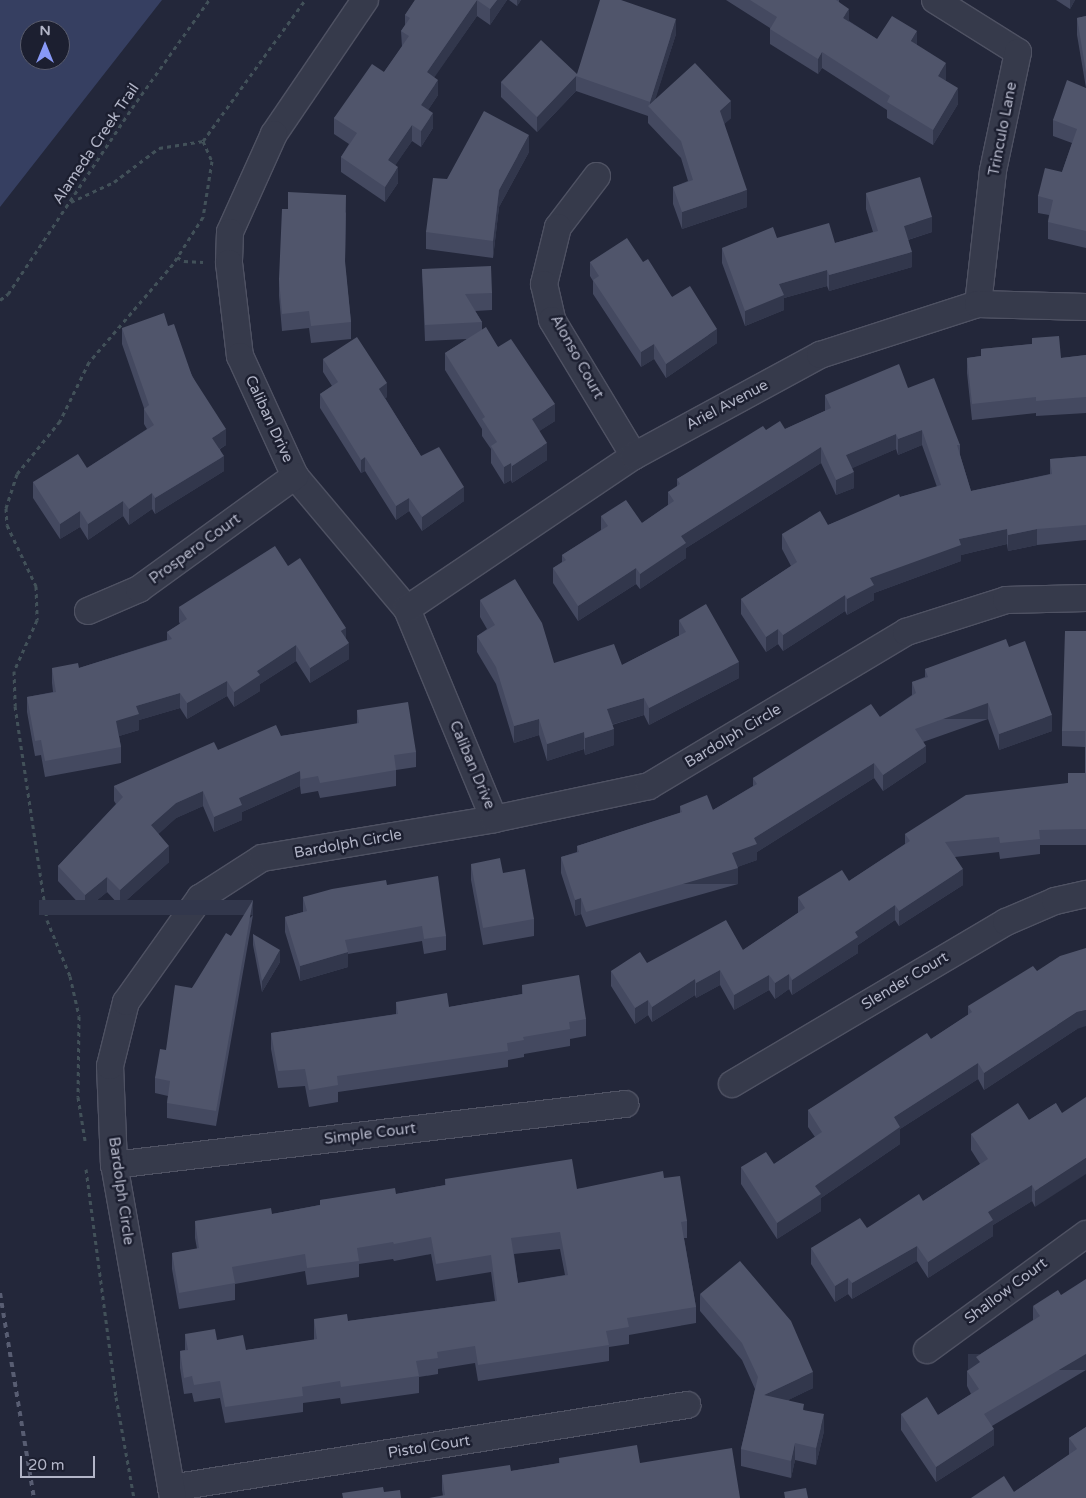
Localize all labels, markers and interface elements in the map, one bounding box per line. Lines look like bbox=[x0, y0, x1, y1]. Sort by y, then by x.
north arrow bbox=[20, 20, 70, 70]
text: N bbox=[39, 22, 51, 39]
street label: Alameda Creek Trail bbox=[49, 80, 143, 208]
street label: Trinculo Lane bbox=[985, 80, 1021, 178]
street label: Alonso Court bbox=[547, 312, 607, 402]
street label: Caliban Drive bbox=[241, 373, 297, 465]
street label: Ariel Avenue bbox=[683, 376, 771, 434]
street label: Prospero Court bbox=[146, 510, 244, 588]
street label: Bardolph Circle bbox=[682, 700, 784, 772]
street label: Caliban Drive bbox=[445, 718, 499, 812]
street label: Bardolph Circle bbox=[293, 826, 403, 862]
street label: Slender Court bbox=[858, 948, 952, 1014]
street label: Simple Court bbox=[323, 1119, 417, 1149]
street label: Bardolph Circle bbox=[104, 1136, 138, 1246]
street label: Shallow Court bbox=[961, 1254, 1051, 1328]
street label: Pistol Court bbox=[387, 1432, 471, 1462]
scale bar bbox=[22, 1446, 98, 1478]
text: 20 m bbox=[28, 1456, 65, 1474]

